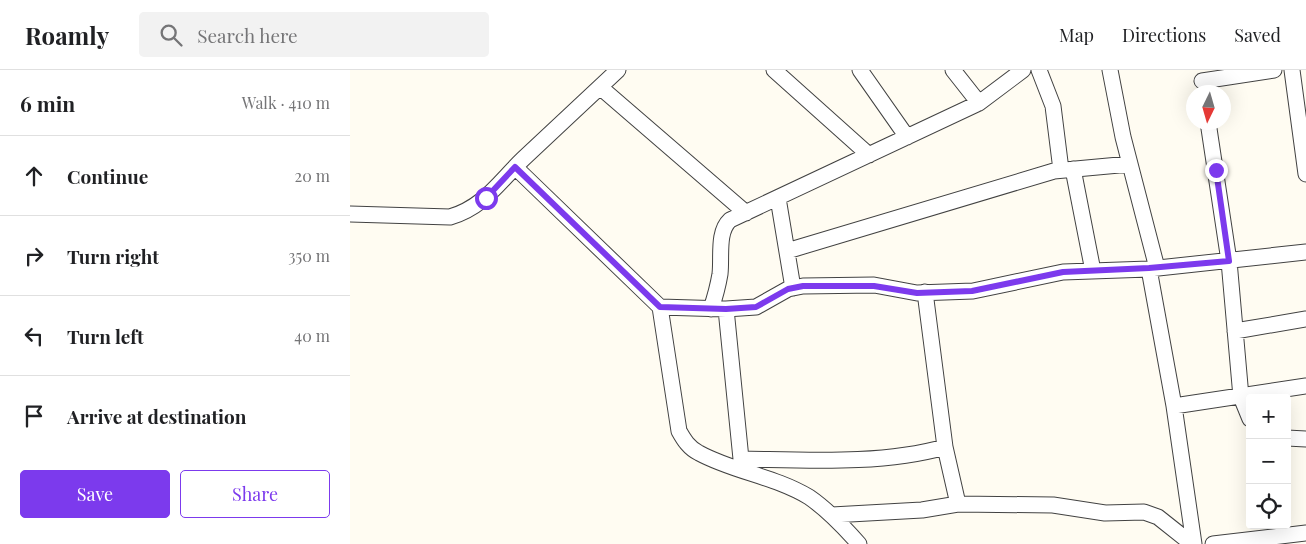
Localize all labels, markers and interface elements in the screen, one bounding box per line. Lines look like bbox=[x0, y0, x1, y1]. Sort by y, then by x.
search box bbox=[139, 12, 489, 57]
text: Roamly bbox=[25, 19, 109, 51]
icon: search bbox=[157, 21, 185, 49]
text: Search here bbox=[197, 22, 298, 48]
text: Map bbox=[1059, 23, 1094, 47]
text: Directions bbox=[1122, 23, 1206, 47]
text: Saved bbox=[1234, 23, 1281, 47]
north arrow bbox=[1186, 85, 1231, 130]
text: 6 min bbox=[20, 89, 75, 117]
text: Walk · 410 m bbox=[242, 92, 330, 113]
route end bbox=[1205, 159, 1228, 182]
icon: ahead bbox=[20, 162, 48, 190]
text: Continue bbox=[67, 163, 148, 189]
text: 20 m bbox=[295, 165, 330, 186]
route start bbox=[475, 187, 498, 210]
icon: right bbox=[20, 242, 48, 270]
text: Turn right bbox=[67, 243, 159, 269]
text: 350 m bbox=[288, 245, 330, 266]
icon: left bbox=[20, 322, 48, 350]
text: Turn left bbox=[67, 323, 144, 349]
text: 40 m bbox=[294, 325, 330, 346]
map controls bbox=[1246, 394, 1291, 529]
button: + bbox=[1246, 394, 1291, 439]
icon: arrive bbox=[20, 402, 48, 430]
text: Arrive at destination bbox=[67, 403, 247, 429]
button: − bbox=[1246, 439, 1291, 484]
button: Save bbox=[20, 470, 170, 518]
button: Share bbox=[180, 470, 330, 518]
button: locate bbox=[1246, 484, 1291, 529]

